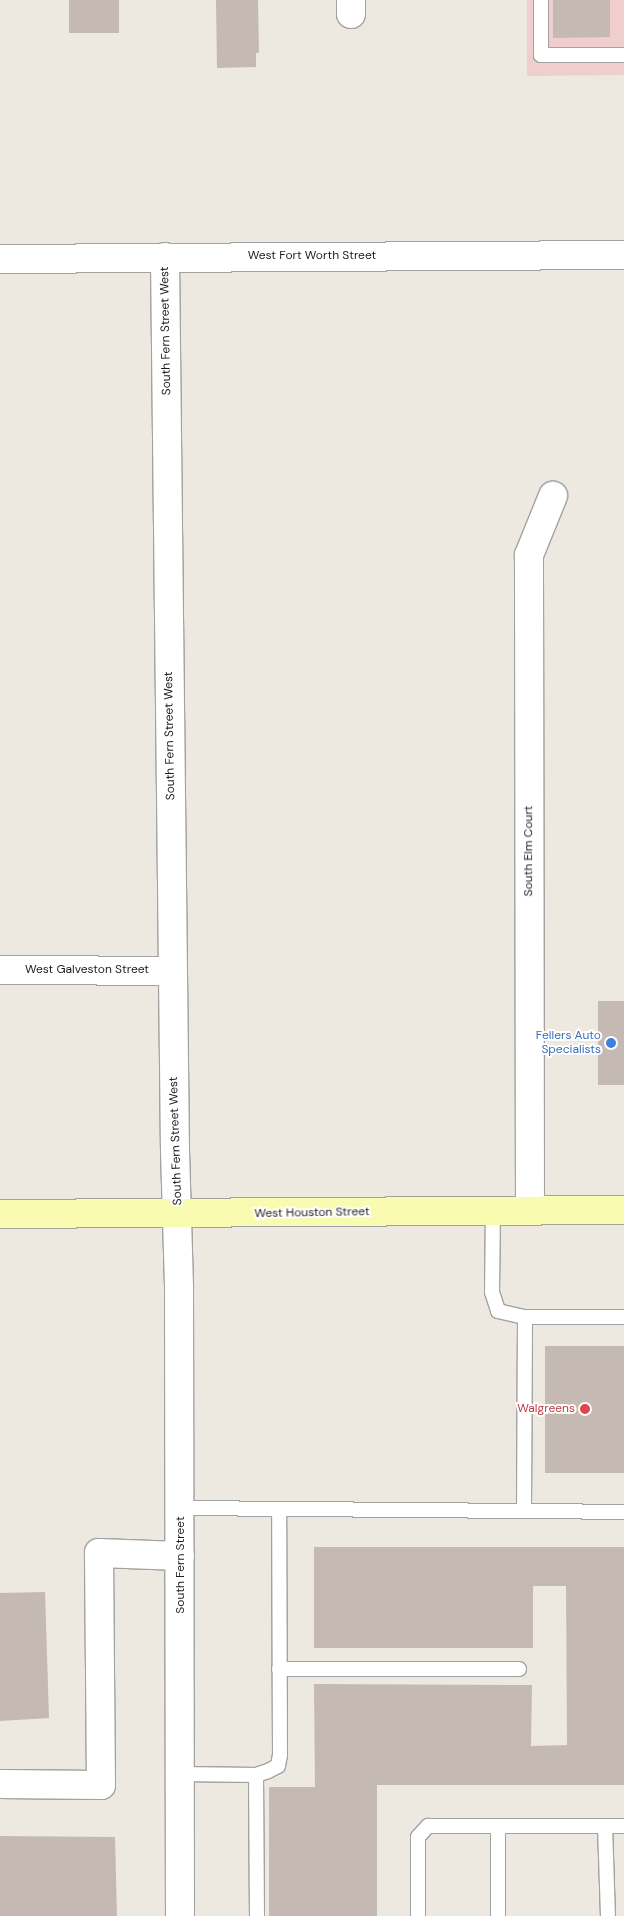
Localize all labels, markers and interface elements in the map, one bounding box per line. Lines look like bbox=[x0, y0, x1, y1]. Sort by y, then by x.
street label: West Fort Worth Street bbox=[248, 249, 376, 263]
street label: South Fern Street West bbox=[158, 267, 174, 395]
street label: South Fern Street West bbox=[162, 672, 178, 800]
street label: South Elm Court bbox=[522, 806, 536, 896]
street label: West Galveston Street bbox=[25, 963, 149, 977]
place label: Fellers Auto Specialists bbox=[536, 1029, 601, 1057]
marker: Fellers Auto Specialists bbox=[605, 1037, 617, 1049]
street label: South Fern Street West bbox=[167, 1076, 185, 1206]
street label: West Houston Street bbox=[254, 1205, 370, 1221]
place label: Walgreens bbox=[517, 1402, 575, 1416]
marker: Walgreens bbox=[579, 1403, 591, 1415]
street label: South Fern Street bbox=[174, 1516, 188, 1614]

